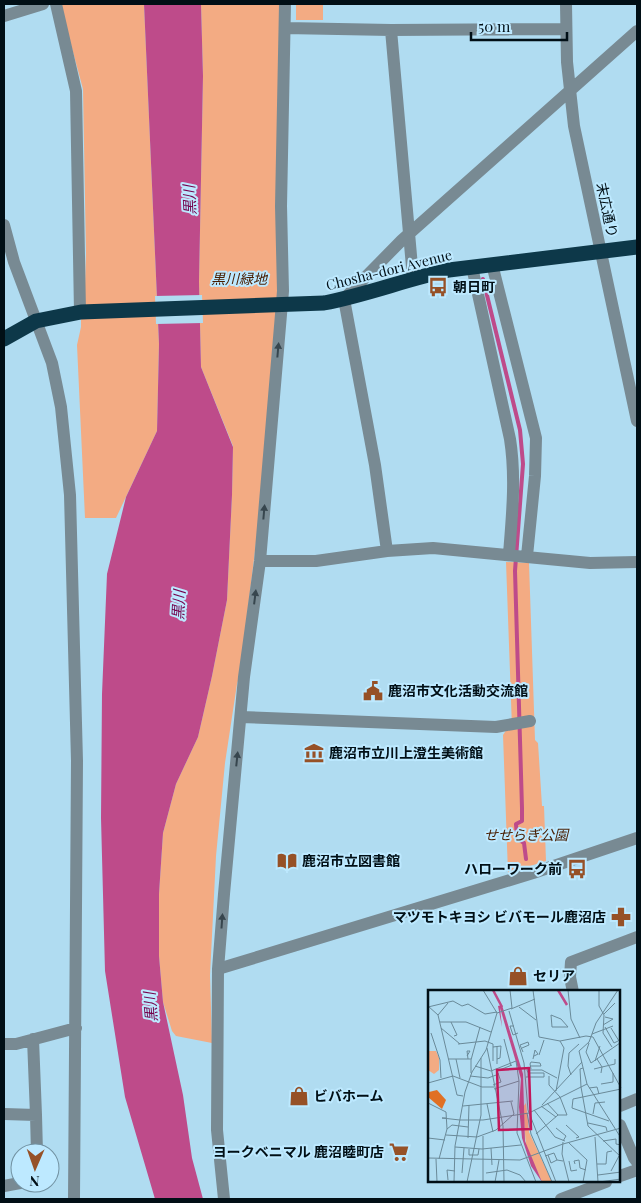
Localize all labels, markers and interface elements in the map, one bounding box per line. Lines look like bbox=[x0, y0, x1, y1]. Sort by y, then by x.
scale bar bbox=[471, 10, 567, 42]
text: 50 m bbox=[478, 16, 511, 36]
street label: 末広通り bbox=[592, 181, 623, 239]
water label: 黒川 bbox=[178, 183, 200, 216]
street label: Chosha-dori Avenue bbox=[324, 245, 454, 294]
park label: 黒川緑地 bbox=[211, 269, 269, 288]
bus stop icon: 朝日町 bbox=[427, 276, 449, 298]
place label: 朝日町 bbox=[453, 277, 495, 296]
one-way arrow bbox=[274, 342, 282, 358]
one-way arrow bbox=[260, 504, 268, 520]
water label: 黒川 bbox=[167, 587, 189, 620]
one-way arrow bbox=[251, 589, 259, 605]
public building icon: 鹿沼市文化活動交流館 bbox=[362, 680, 384, 702]
place label: 鹿沼市文化活動交流館 bbox=[388, 681, 528, 700]
museum icon: 鹿沼市立川上澄生美術館 bbox=[303, 742, 325, 764]
place label: 鹿沼市立川上澄生美術館 bbox=[329, 743, 483, 762]
one-way arrow bbox=[233, 751, 241, 767]
park label: せせらぎ公園 bbox=[484, 825, 570, 844]
library icon: 鹿沼市立図書館 bbox=[276, 850, 298, 872]
place label: 鹿沼市立図書館 bbox=[302, 851, 400, 870]
bus stop icon: ハローワーク前 bbox=[566, 858, 588, 880]
place label: ハローワーク前 bbox=[464, 859, 562, 878]
pharmacy icon: マツモトキヨシ ビバモール鹿沼店 bbox=[610, 906, 632, 928]
place label: マツモトキヨシ ビバモール鹿沼店 bbox=[393, 907, 606, 926]
one-way arrow bbox=[218, 912, 226, 928]
shop icon: セリア bbox=[507, 965, 529, 987]
place label: セリア bbox=[533, 966, 575, 985]
water label: 黒川 bbox=[139, 989, 161, 1023]
inset map bbox=[428, 990, 621, 1183]
shop icon: ビバホーム bbox=[288, 1085, 310, 1107]
place label: ビバホーム bbox=[314, 1086, 384, 1105]
supermarket icon: ヨークベニマル 鹿沼睦町店 bbox=[388, 1141, 410, 1163]
place label: ヨークベニマル 鹿沼睦町店 bbox=[213, 1142, 384, 1161]
north arrow bbox=[10, 1143, 60, 1193]
text: N bbox=[29, 1172, 40, 1191]

